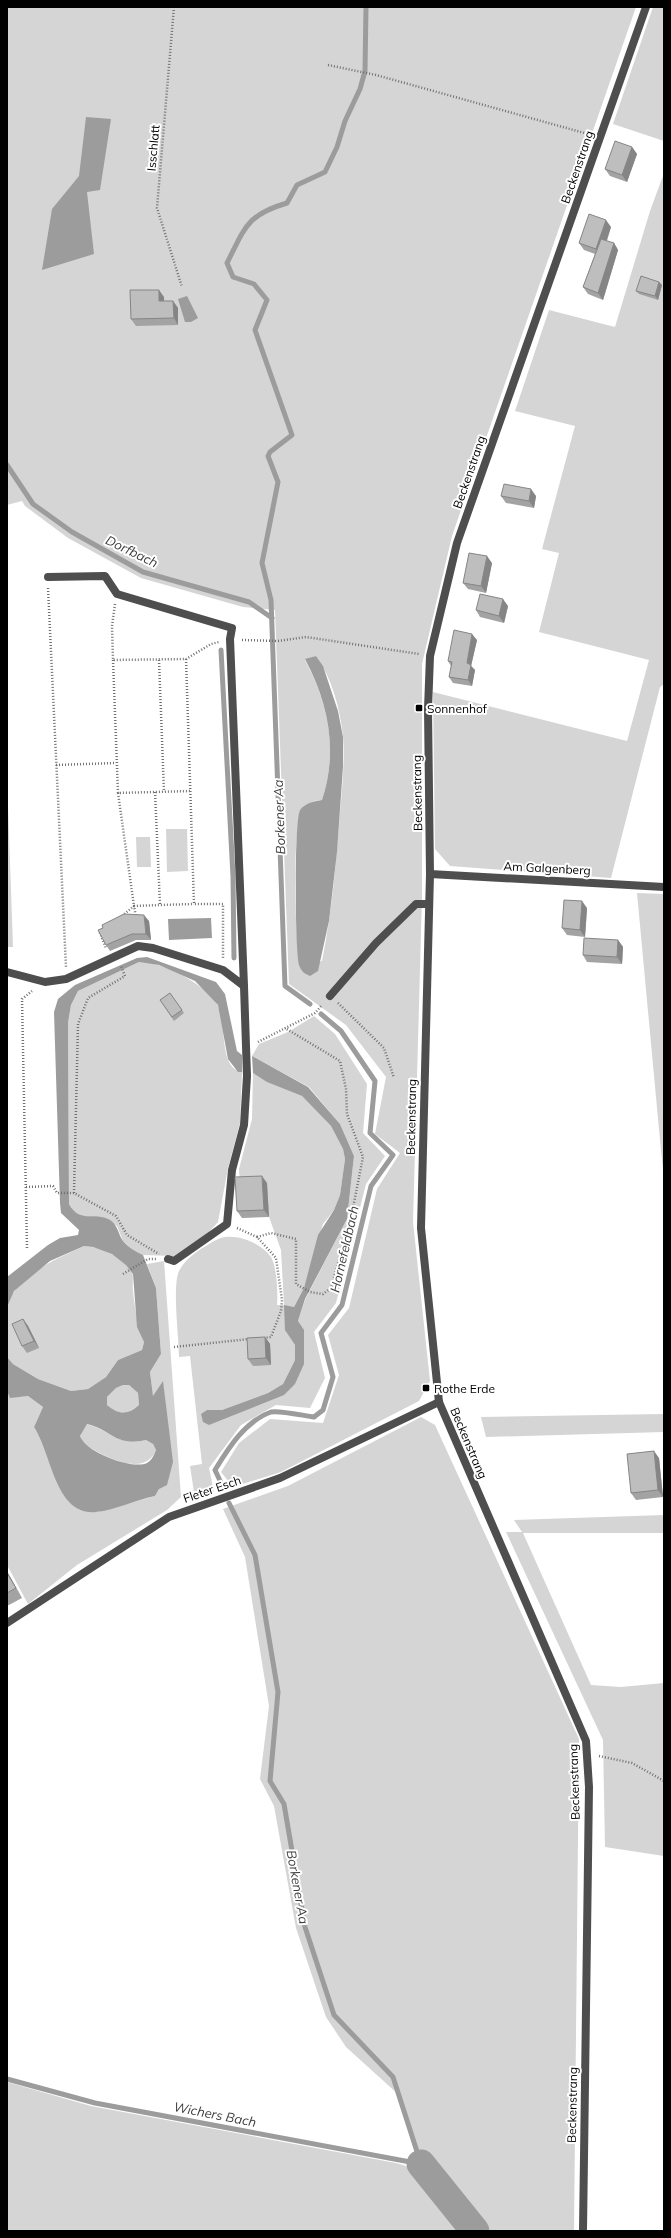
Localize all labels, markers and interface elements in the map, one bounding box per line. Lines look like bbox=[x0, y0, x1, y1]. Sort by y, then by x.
street label: Isschlatt bbox=[144, 124, 162, 172]
street label: Beckenstrang bbox=[558, 129, 596, 205]
street label: Beckenstrang bbox=[450, 434, 488, 510]
water label: Dorfbach bbox=[103, 531, 161, 571]
place label: Sonnenhof bbox=[427, 701, 488, 716]
marker: Sonnenhof bbox=[414, 703, 424, 713]
street label: Beckenstrang bbox=[409, 755, 425, 831]
water label: Borkener Aa bbox=[270, 779, 288, 855]
street label: Am Galgenberg bbox=[503, 858, 591, 878]
street label: Beckenstrang bbox=[403, 1079, 419, 1155]
water label: Hornefeldbach bbox=[326, 1204, 362, 1294]
place label: Rothe Erde bbox=[434, 1381, 495, 1396]
marker: Rothe Erde bbox=[421, 1383, 431, 1393]
street label: Beckenstrang bbox=[447, 1405, 491, 1481]
street label: Fleter Esch bbox=[181, 1472, 243, 1506]
street label: Beckenstrang bbox=[565, 1744, 583, 1820]
water label: Borkener Aa bbox=[284, 1849, 312, 1925]
street label: Beckenstrang bbox=[564, 2067, 580, 2143]
water label: Wichers Bach bbox=[172, 2098, 258, 2130]

